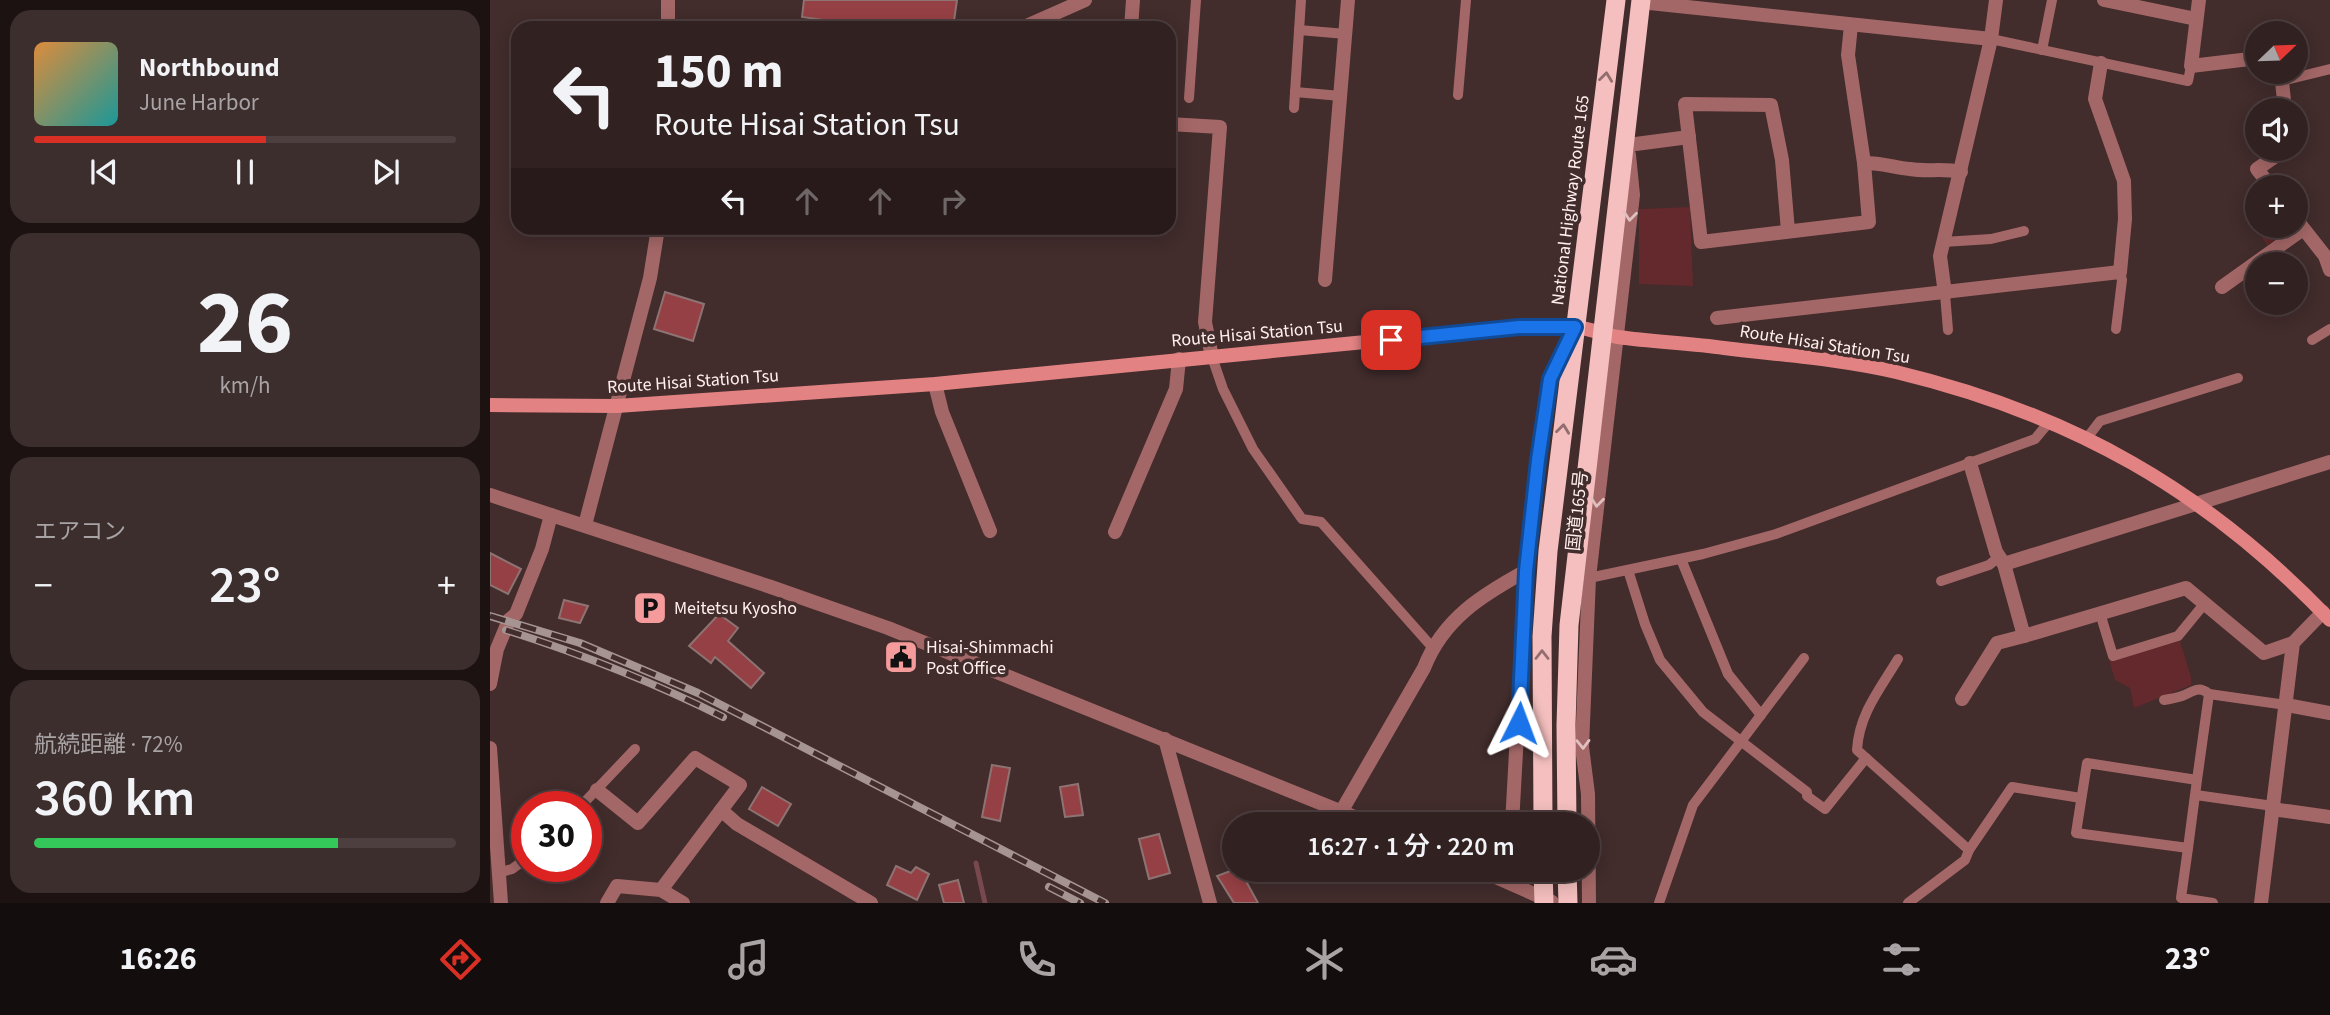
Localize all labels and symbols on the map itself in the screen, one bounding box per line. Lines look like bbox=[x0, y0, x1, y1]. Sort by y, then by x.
north arrow bbox=[2245, 21, 2308, 84]
one-way arrow bbox=[1599, 71, 1614, 83]
street label: National Highway Route 165 bbox=[1545, 94, 1596, 307]
one-way arrow bbox=[1623, 210, 1638, 222]
pin bbox=[1361, 310, 1421, 370]
street label: Route Hisai Station Tsu bbox=[1170, 314, 1344, 353]
street label: Route Hisai Station Tsu bbox=[1738, 319, 1912, 370]
street label: Route Hisai Station Tsu bbox=[606, 363, 780, 400]
one-way arrow bbox=[1556, 423, 1571, 435]
street label: 国道165号 bbox=[1561, 470, 1594, 553]
one-way arrow bbox=[1590, 496, 1605, 507]
parking icon: Meitetsu Kyosho bbox=[631, 589, 669, 627]
place label: Meitetsu Kyosho bbox=[674, 596, 797, 621]
place label: Hisai-Shimmachi Post Office bbox=[926, 635, 1054, 681]
public building icon: Hisai-Shimmachi Post Office bbox=[882, 638, 920, 676]
one-way arrow bbox=[1534, 649, 1550, 660]
position arrow bbox=[1482, 686, 1556, 760]
one-way arrow bbox=[1575, 740, 1591, 750]
speed limit sign: 30 bbox=[511, 791, 602, 882]

